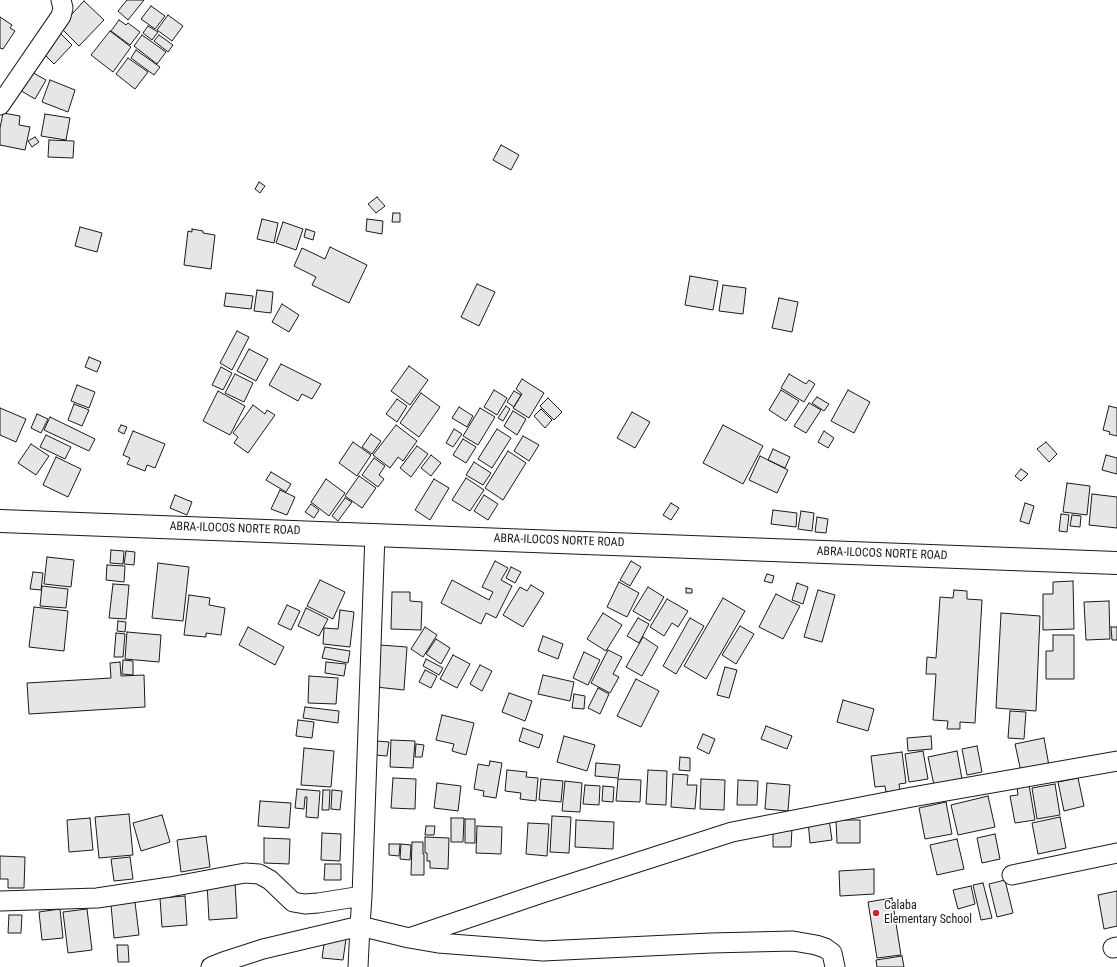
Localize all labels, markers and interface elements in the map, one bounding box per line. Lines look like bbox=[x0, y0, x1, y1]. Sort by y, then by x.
street label: ABRA-ILOCOS NORTE ROAD bbox=[169, 520, 301, 538]
street label: ABRA-ILOCOS NORTE ROAD bbox=[493, 532, 625, 550]
street label: ABRA-ILOCOS NORTE ROAD bbox=[816, 545, 948, 563]
place label: Calaba Elementary School bbox=[884, 899, 972, 927]
marker: Calaba Elementary School bbox=[871, 908, 881, 918]

